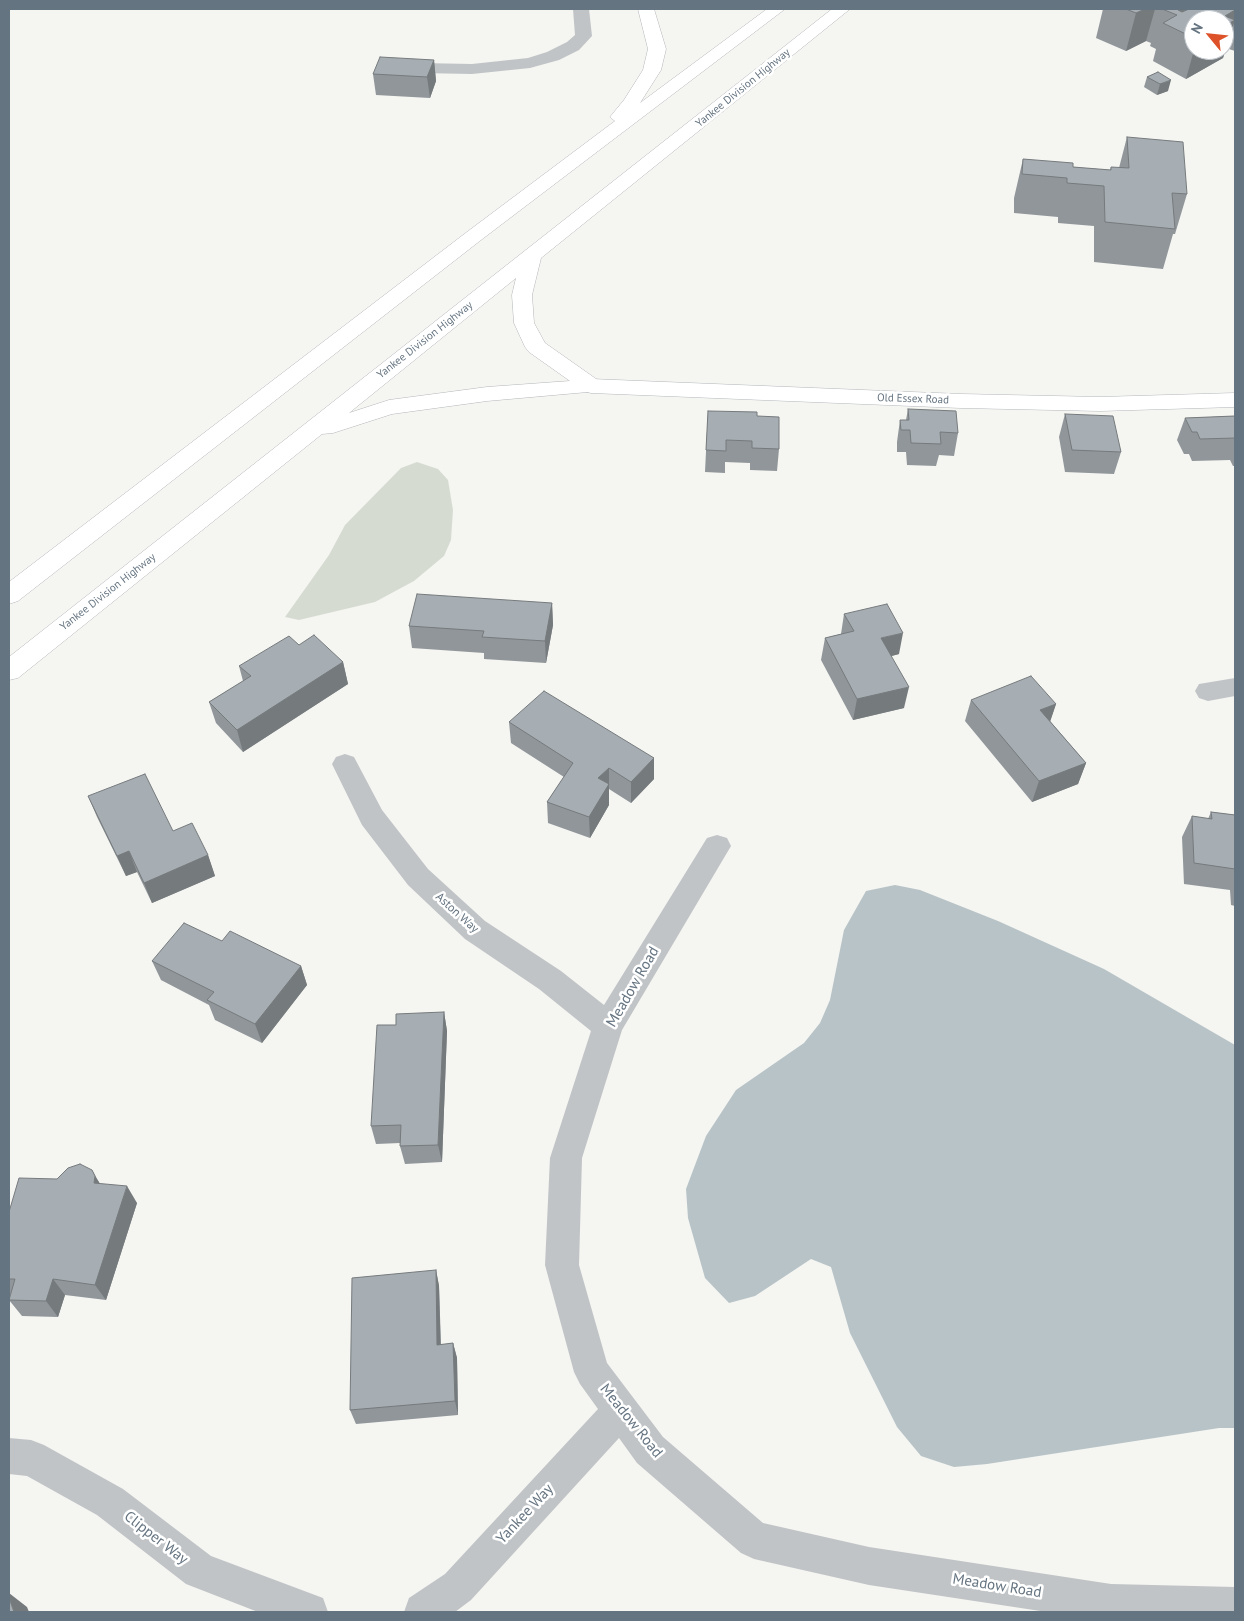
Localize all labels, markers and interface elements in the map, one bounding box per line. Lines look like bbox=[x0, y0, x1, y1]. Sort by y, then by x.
north arrow bbox=[1184, 10, 1234, 60]
text: N bbox=[1187, 20, 1207, 37]
street label: Yankee Division Highway bbox=[693, 46, 793, 130]
street label: Yankee Division Highway bbox=[375, 299, 475, 381]
street label: Old Essex Road bbox=[877, 391, 949, 407]
street label: Yankee Division Highway bbox=[58, 551, 158, 633]
street label: Aston Way bbox=[432, 890, 482, 936]
street label: Meadow Road bbox=[603, 944, 663, 1030]
street label: Meadow Road bbox=[596, 1380, 666, 1462]
street label: Yankee Way bbox=[493, 1480, 557, 1548]
street label: Clipper Way bbox=[120, 1507, 192, 1569]
street label: Meadow Road bbox=[951, 1570, 1043, 1602]

